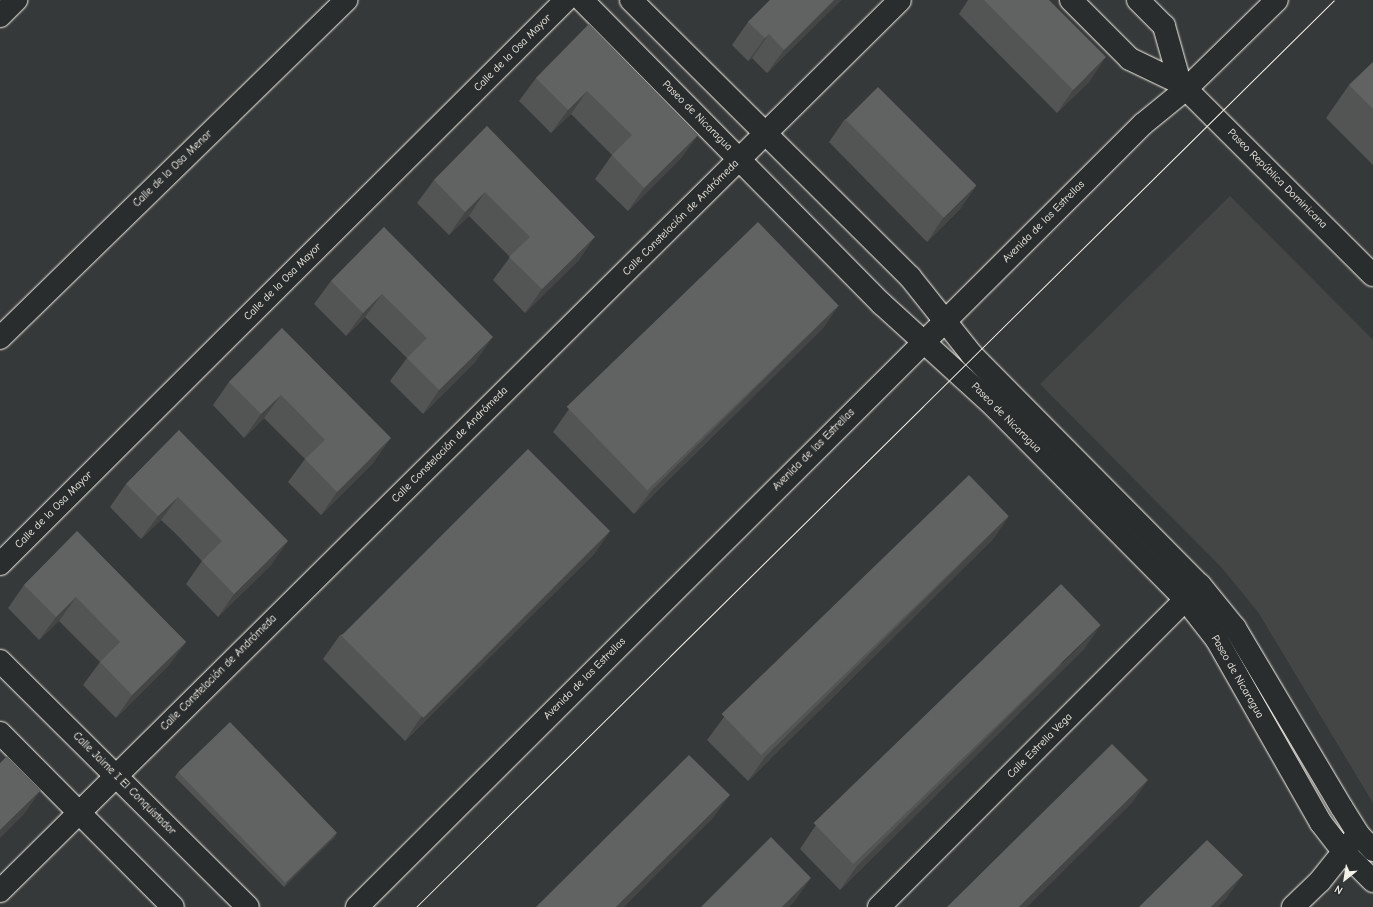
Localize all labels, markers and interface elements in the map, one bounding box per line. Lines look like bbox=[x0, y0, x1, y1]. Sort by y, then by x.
street label: Calle de la Osa Mayor bbox=[472, 12, 554, 94]
street label: Paseo de Nicaragua bbox=[659, 78, 735, 154]
street label: Paseo República Dominicana bbox=[1224, 126, 1330, 232]
street label: Calle de la Osa Menor bbox=[131, 128, 215, 210]
street label: Calle Constelación de Andrómeda bbox=[620, 157, 742, 279]
street label: Avenida de las Estrellas bbox=[1000, 178, 1088, 266]
street label: Calle de la Osa Mayor bbox=[242, 241, 324, 323]
street label: Paseo de Nicaragua bbox=[968, 380, 1044, 456]
street label: Calle Constelación de Andrómeda bbox=[389, 384, 511, 506]
street label: Avenida de las Estrellas bbox=[770, 406, 858, 494]
street label: Calle de la Osa Mayor bbox=[13, 469, 95, 551]
street label: Calle Constelación de Andrómeda bbox=[158, 612, 280, 734]
street label: Paseo de Nicaragua bbox=[1208, 633, 1266, 721]
street label: Avenida de las Estrellas bbox=[541, 635, 629, 723]
street label: Calle Estrella Vega bbox=[1005, 711, 1075, 781]
street label: Calle Jaime I El Conquistador bbox=[70, 730, 178, 838]
north arrow bbox=[1325, 859, 1365, 899]
text: N bbox=[1332, 882, 1345, 897]

